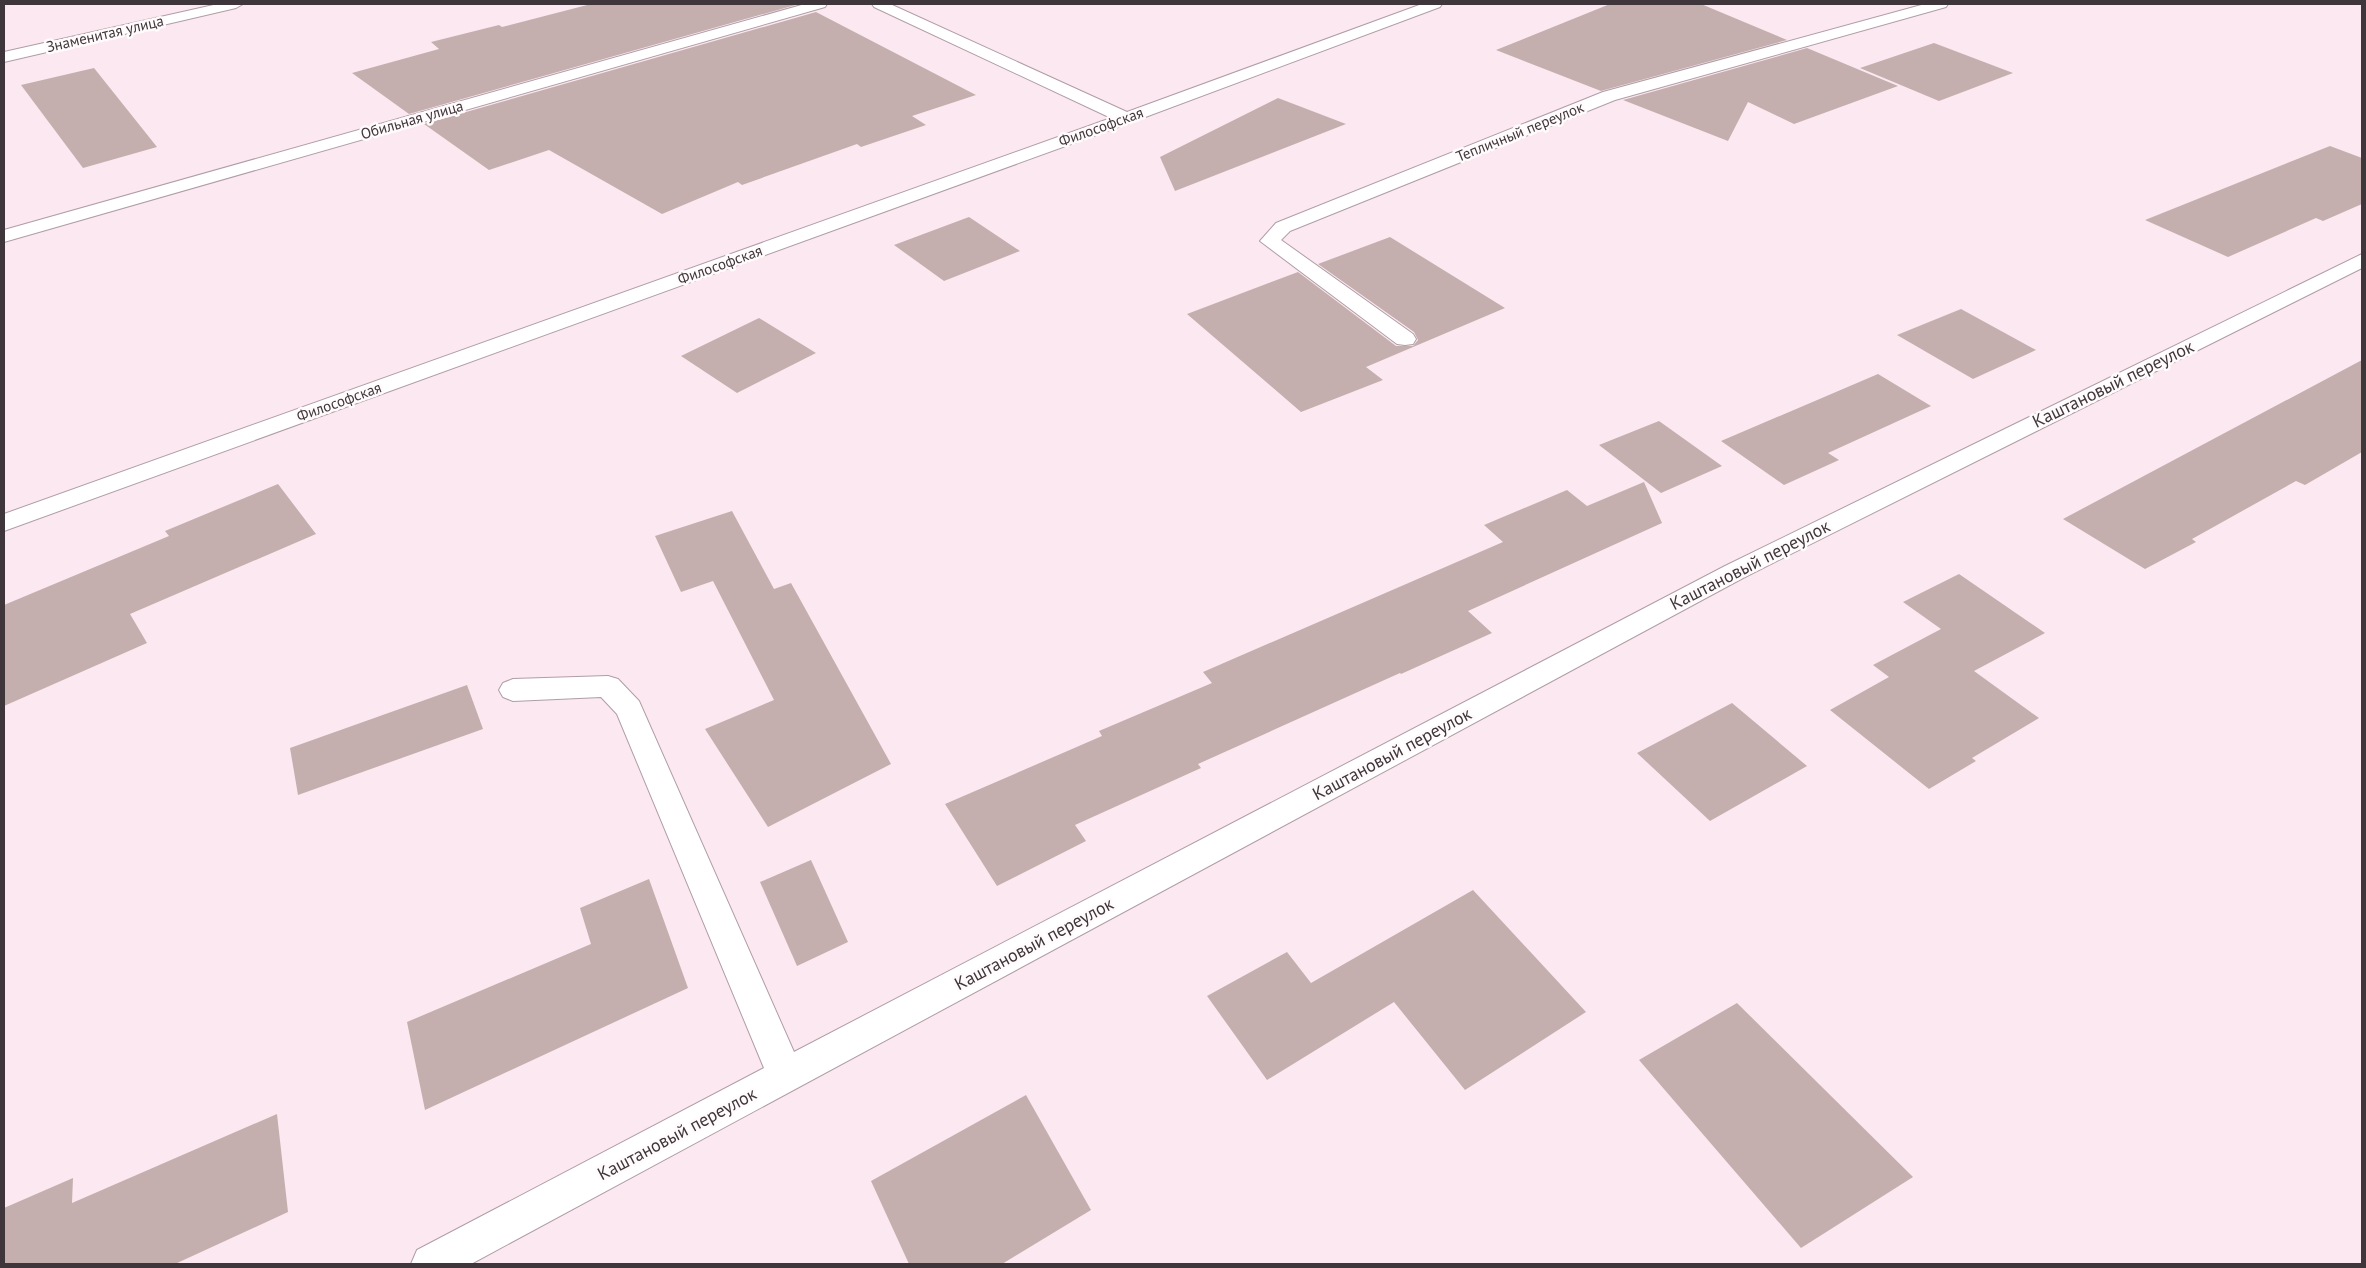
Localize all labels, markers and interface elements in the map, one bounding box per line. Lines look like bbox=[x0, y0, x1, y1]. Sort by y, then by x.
street label: Знаменитая улица bbox=[44, 11, 165, 56]
street label: Обильная улица bbox=[358, 96, 465, 143]
street label: Тепличный переулок bbox=[1453, 97, 1587, 166]
street label: Философская bbox=[1056, 102, 1146, 151]
street label: Философская bbox=[675, 240, 765, 289]
street label: Каштановый переулок bbox=[2028, 334, 2198, 433]
street label: Философская bbox=[294, 377, 384, 426]
street label: Каштановый переулок bbox=[1666, 514, 1834, 615]
street label: Каштановый переулок bbox=[1308, 702, 1476, 805]
street label: Каштановый переулок bbox=[950, 892, 1118, 995]
street label: Каштановый переулок bbox=[593, 1082, 761, 1185]

